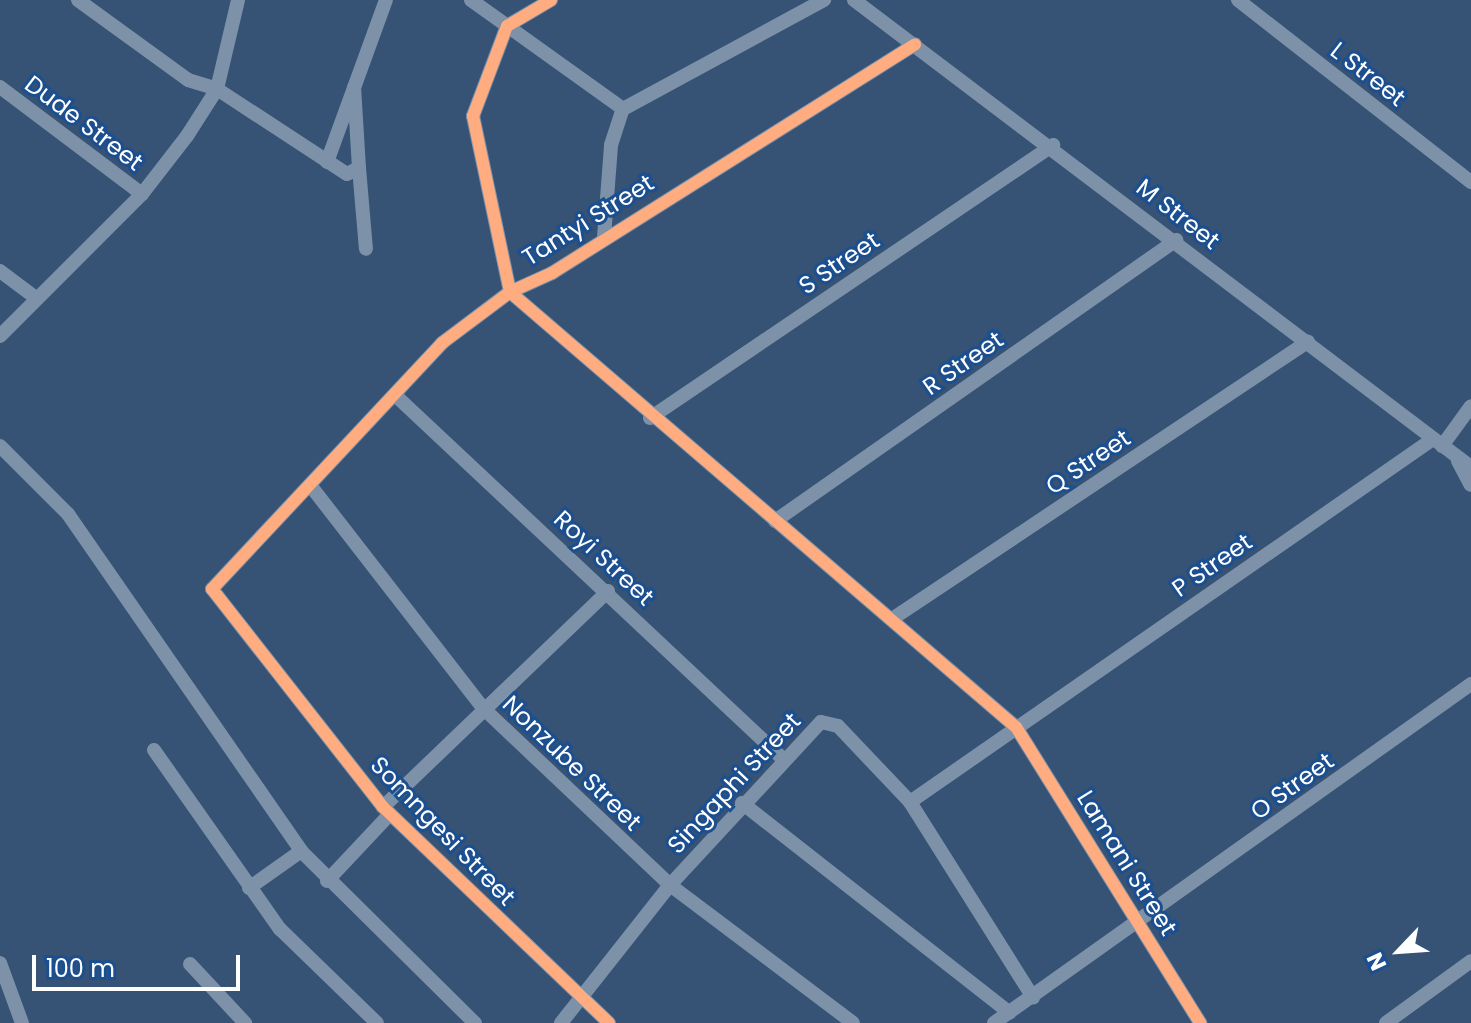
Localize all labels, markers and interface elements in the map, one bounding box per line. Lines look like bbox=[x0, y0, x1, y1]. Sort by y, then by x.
street label: L Street bbox=[1325, 36, 1411, 112]
street label: Dude Street bbox=[19, 69, 149, 177]
street label: Tantyi Street bbox=[517, 168, 659, 272]
street label: M Street bbox=[1131, 173, 1225, 255]
street label: S Street bbox=[793, 226, 885, 300]
street label: R Street bbox=[917, 325, 1009, 401]
street label: Q Street bbox=[1040, 423, 1136, 501]
street label: Royi Street bbox=[548, 504, 660, 612]
street label: P Street bbox=[1167, 527, 1257, 603]
street label: Nonzube Street bbox=[497, 690, 647, 836]
street label: Singaphi Street bbox=[661, 707, 807, 859]
street label: O Street bbox=[1245, 746, 1339, 826]
street label: Somngesi Street bbox=[365, 751, 521, 911]
street label: Lamani Street bbox=[1071, 785, 1183, 941]
north arrow bbox=[1359, 911, 1439, 991]
scale bar bbox=[36, 939, 244, 989]
text: N bbox=[1359, 947, 1394, 975]
text: 100 m bbox=[46, 952, 115, 985]

